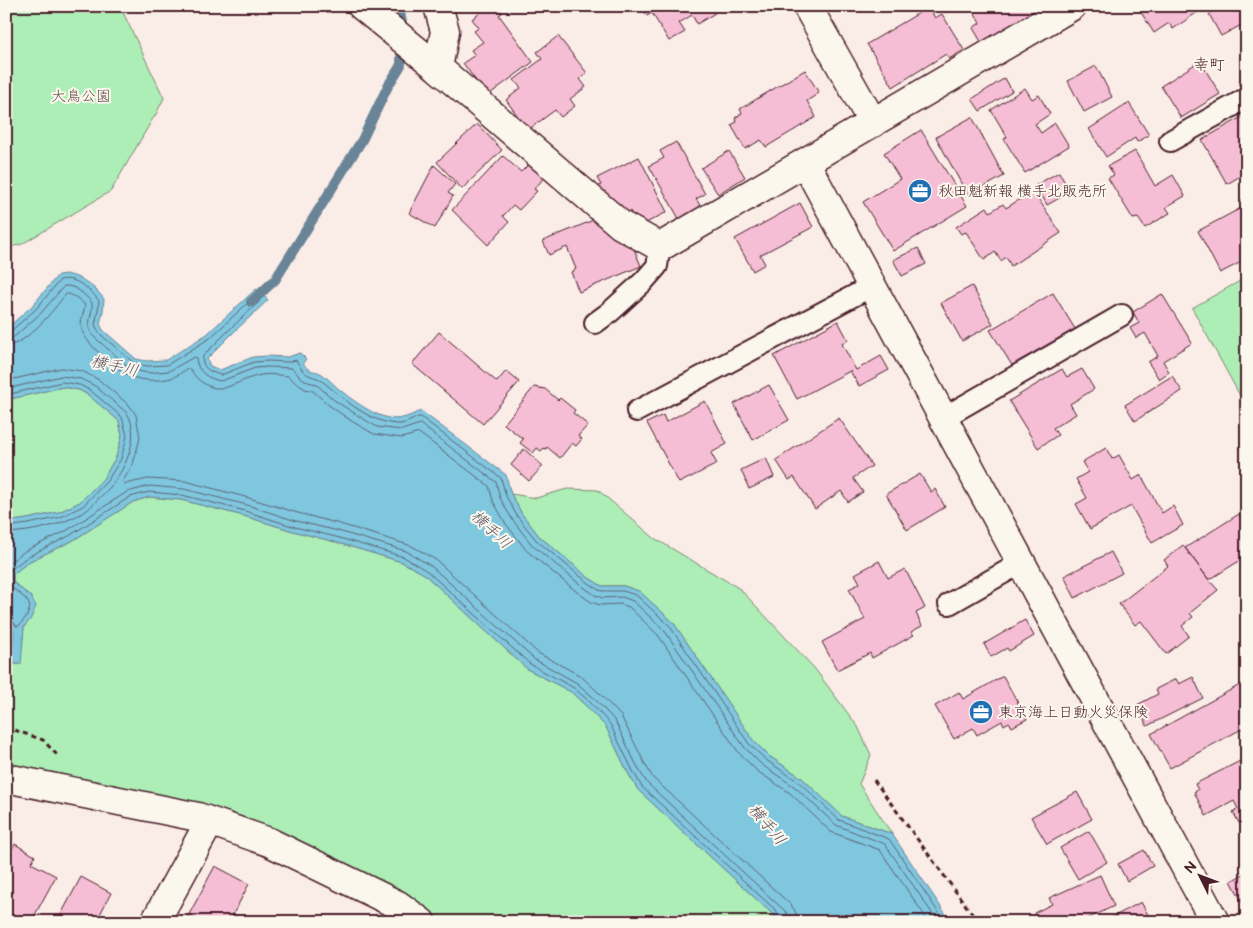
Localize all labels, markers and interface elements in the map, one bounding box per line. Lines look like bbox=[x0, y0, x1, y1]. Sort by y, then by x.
district label: 幸町 bbox=[1193, 56, 1225, 75]
park label: 大鳥公園 bbox=[51, 87, 111, 106]
office icon: 秋田魁新報 横手北販売所 bbox=[907, 178, 933, 204]
place label: 秋田魁新報 横手北販売所 bbox=[938, 182, 1107, 201]
water label: 横手川 bbox=[89, 352, 140, 381]
water label: 横手川 bbox=[467, 507, 515, 553]
office icon: 東京海上日動火災保険 bbox=[968, 699, 994, 725]
place label: 東京海上日動火災保険 bbox=[998, 703, 1148, 722]
water label: 横手川 bbox=[744, 800, 790, 849]
north arrow bbox=[1176, 850, 1226, 900]
text: N bbox=[1181, 858, 1201, 877]

